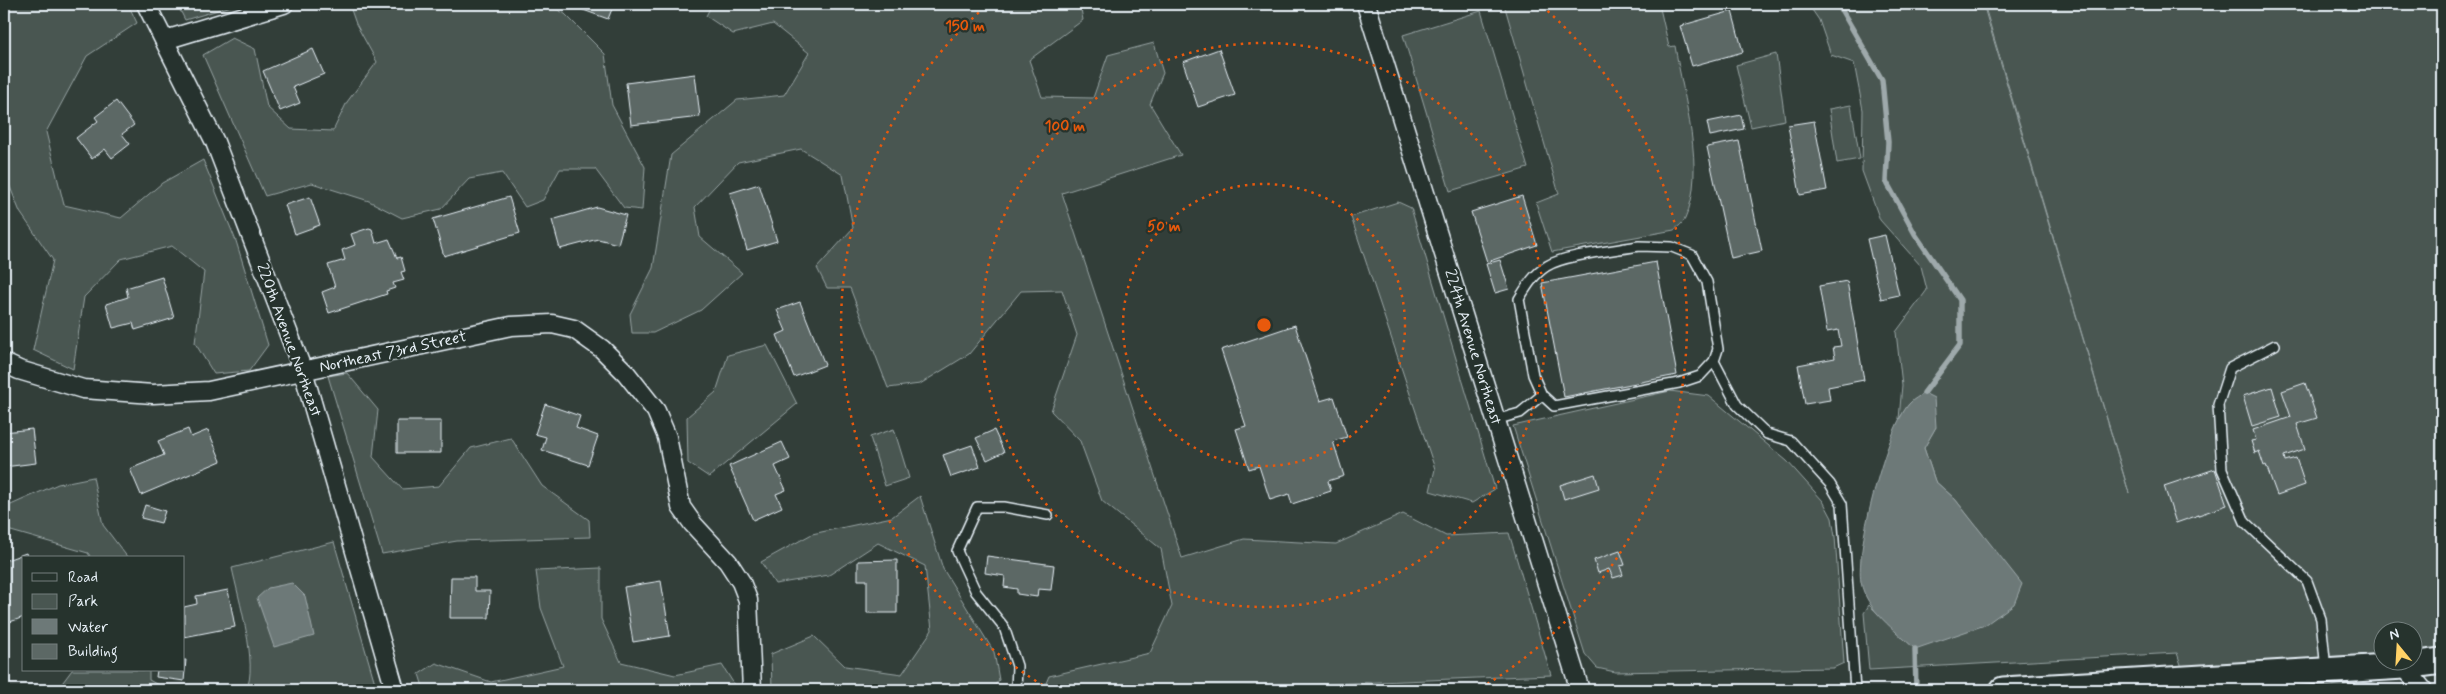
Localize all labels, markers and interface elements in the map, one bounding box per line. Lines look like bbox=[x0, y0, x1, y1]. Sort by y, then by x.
text: 150 m bbox=[945, 17, 985, 37]
text: 100 m bbox=[1045, 117, 1085, 137]
text: 50 m bbox=[1147, 217, 1181, 237]
street label: 220th Avenue Northeast bbox=[251, 260, 327, 420]
street label: 224th Avenue Northeast bbox=[1439, 267, 1507, 427]
centre of rings bbox=[1255, 316, 1273, 334]
street label: Northeast 73rd Street bbox=[317, 326, 469, 378]
legend bbox=[22, 556, 185, 672]
text: Road bbox=[68, 568, 98, 588]
text: Park bbox=[68, 592, 98, 612]
text: Water bbox=[68, 618, 108, 638]
north arrow bbox=[2374, 622, 2424, 672]
text: N bbox=[2387, 625, 2402, 645]
text: Building bbox=[68, 642, 118, 663]

